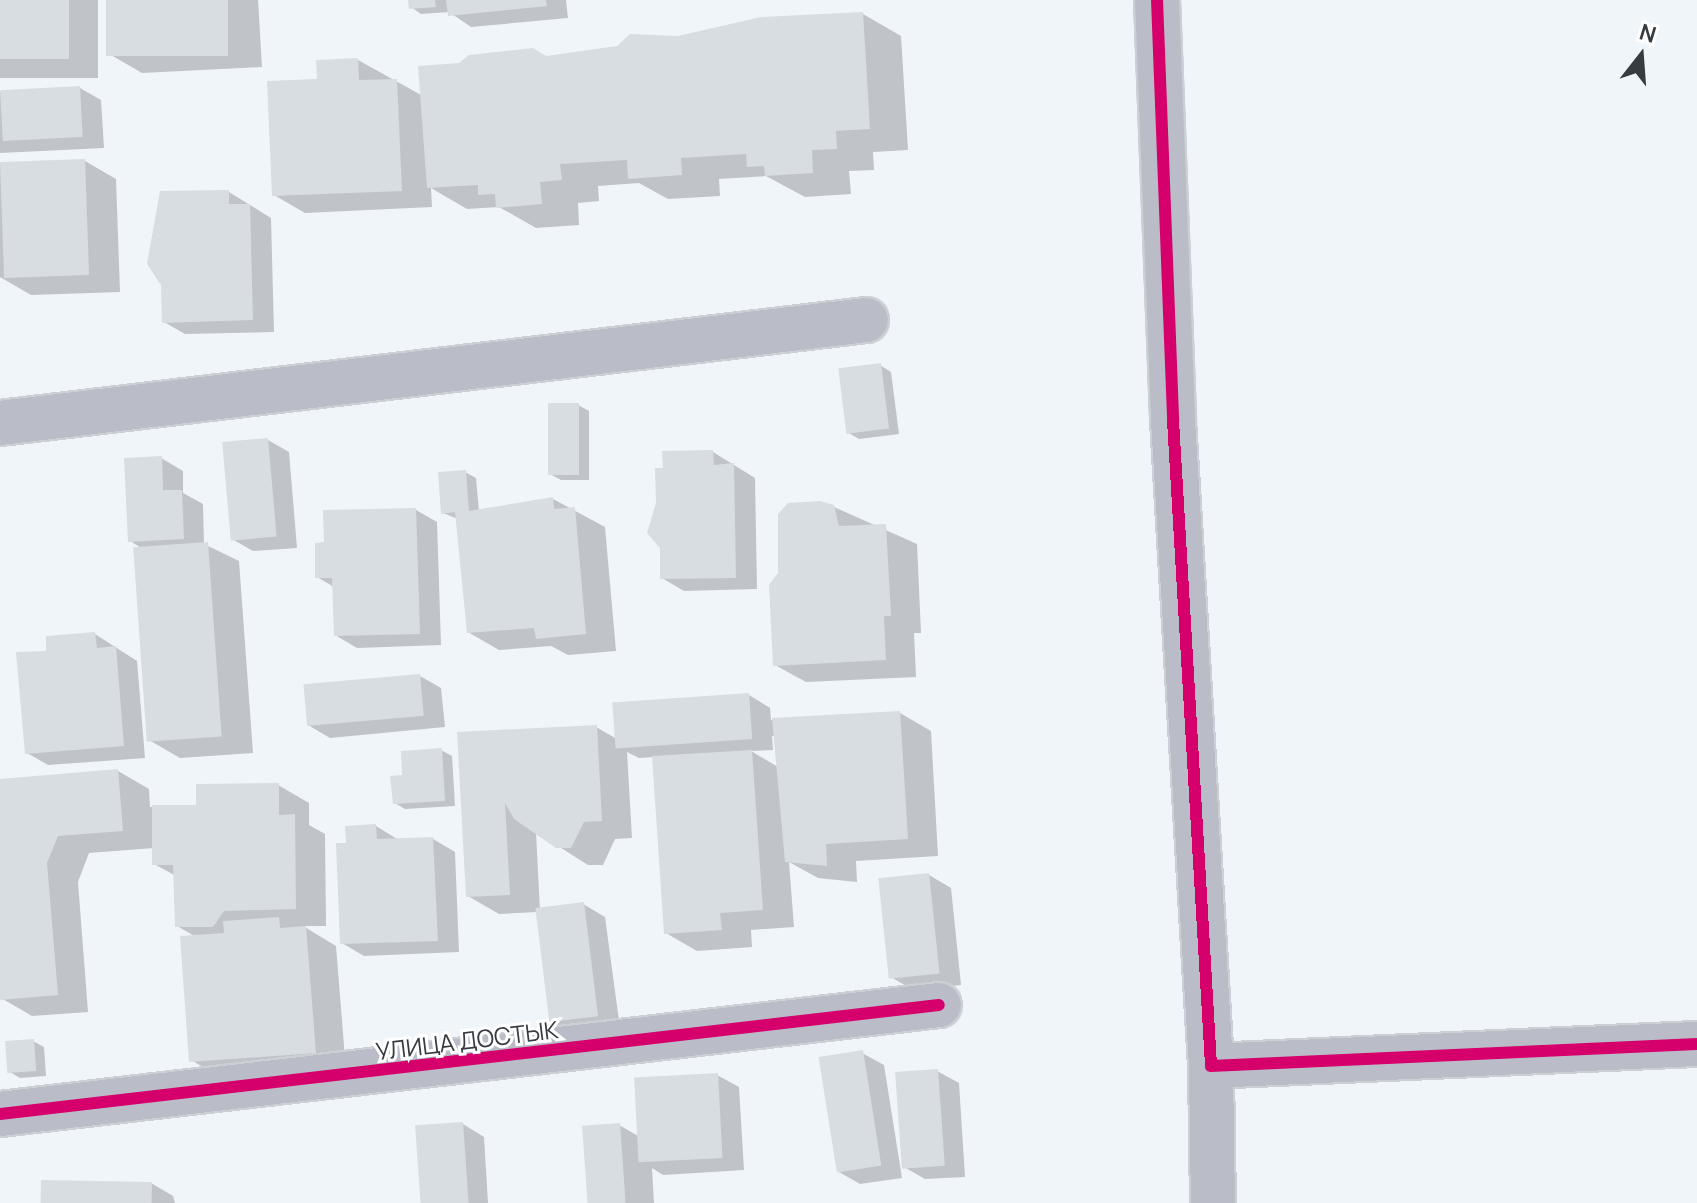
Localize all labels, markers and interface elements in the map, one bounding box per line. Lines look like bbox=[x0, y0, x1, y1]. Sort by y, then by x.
north arrow bbox=[1601, 16, 1681, 96]
text: N bbox=[1636, 16, 1660, 50]
street label: УЛИЦА ДОСТЫК bbox=[374, 1015, 560, 1065]

